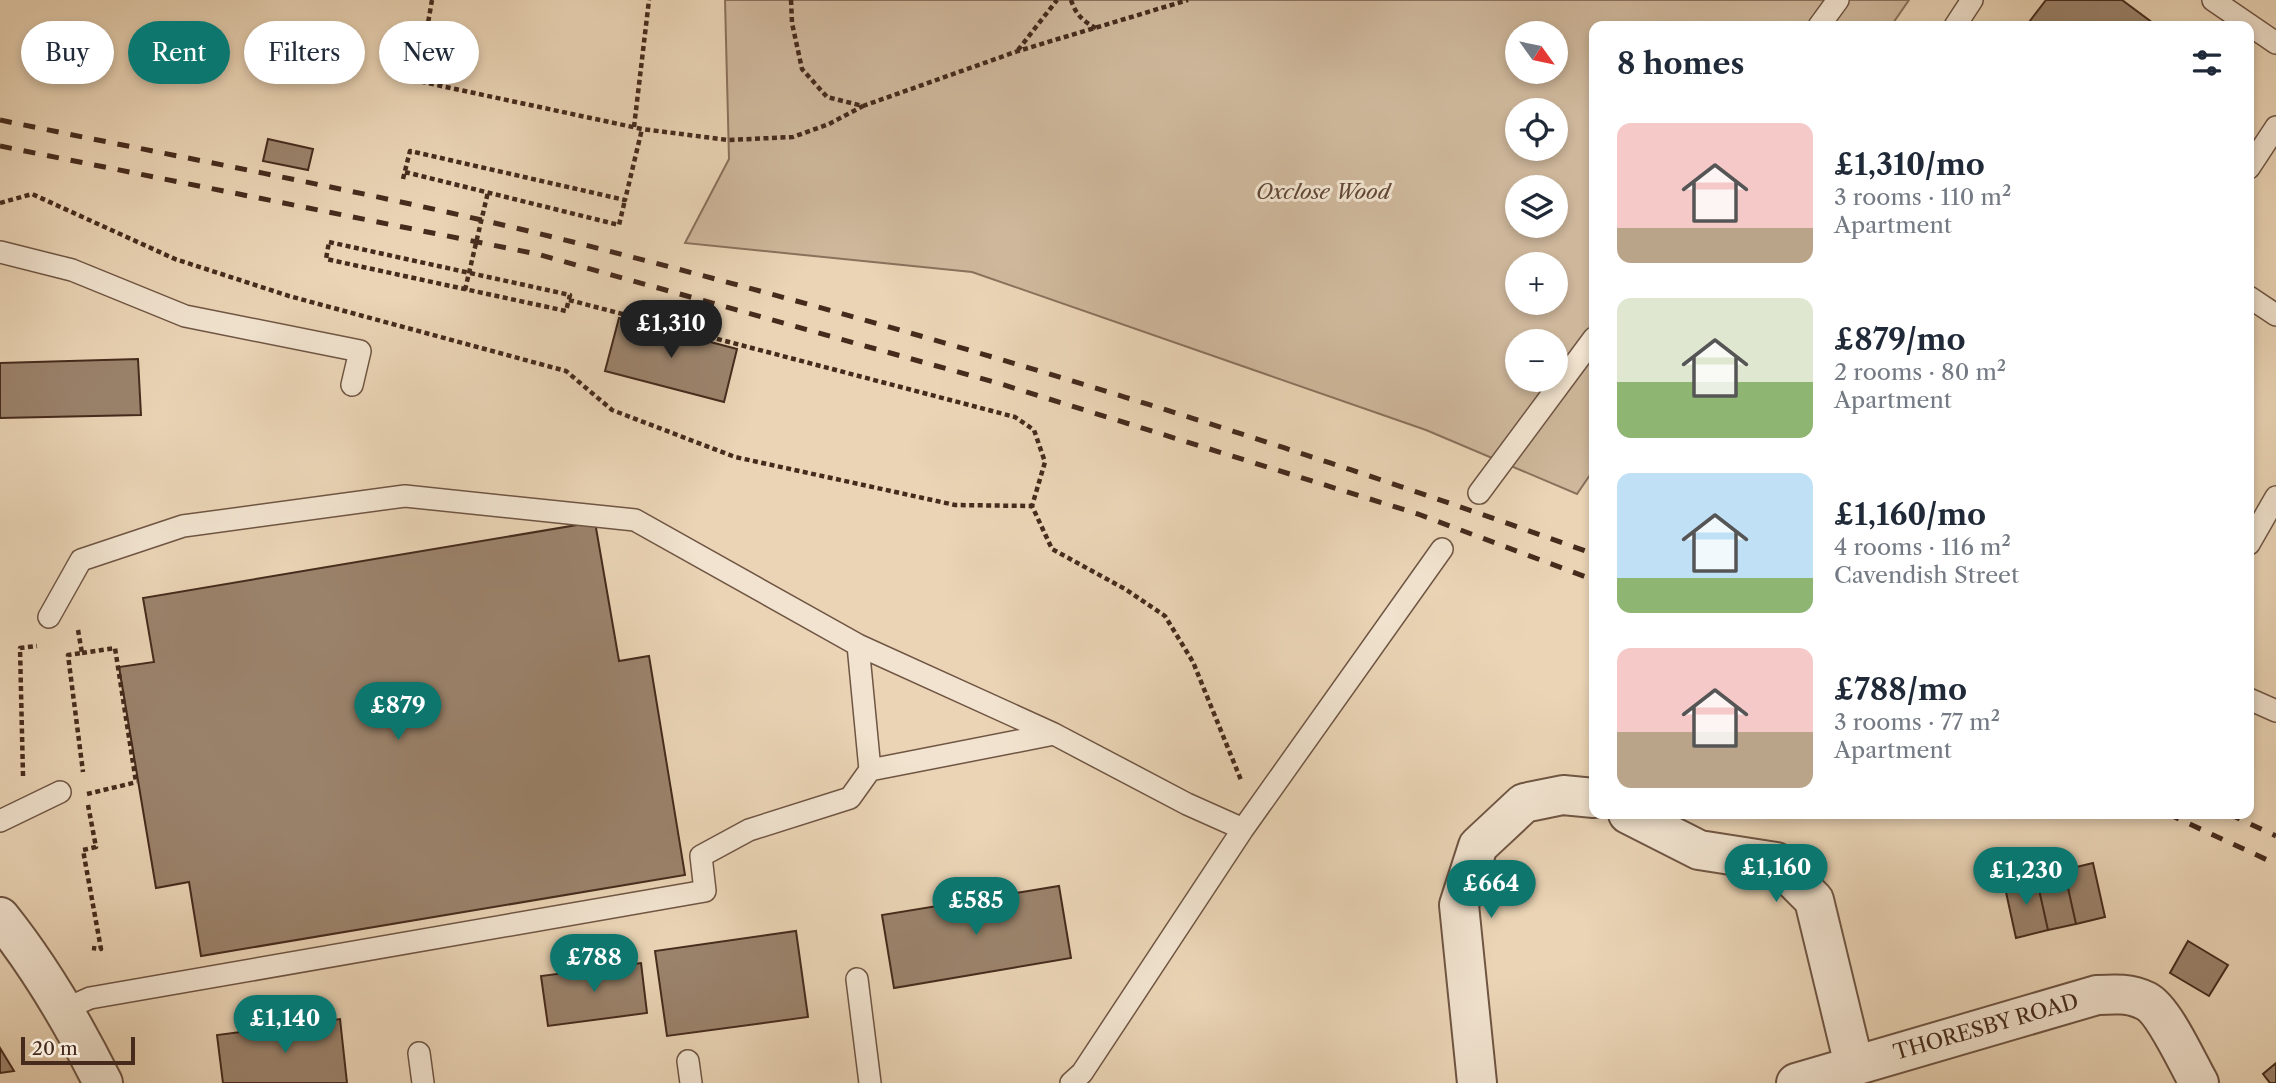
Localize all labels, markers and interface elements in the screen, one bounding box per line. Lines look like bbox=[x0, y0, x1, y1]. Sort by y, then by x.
chip: Buy bbox=[21, 21, 114, 84]
chip: Rent bbox=[128, 21, 230, 84]
chip: Filters bbox=[244, 21, 365, 84]
chip: New bbox=[379, 21, 479, 84]
north arrow bbox=[1505, 21, 1568, 84]
map controls bbox=[1505, 21, 1568, 392]
icon: filters bbox=[2188, 44, 2226, 82]
text: 8 homes bbox=[1617, 45, 1744, 82]
button: locate bbox=[1505, 98, 1568, 161]
text: £1,310/mo bbox=[1834, 146, 1985, 183]
icon: home bbox=[1673, 151, 1757, 235]
button: layers bbox=[1505, 175, 1568, 238]
park label: Oxclose Wood bbox=[1256, 179, 1393, 204]
text: 3 rooms · 110 m² bbox=[1834, 183, 2011, 211]
text: Apartment bbox=[1834, 211, 1952, 239]
button: + bbox=[1505, 252, 1568, 315]
pin: £1,310 bbox=[614, 300, 728, 360]
text: £1,310 bbox=[636, 309, 706, 337]
text: £879/mo bbox=[1834, 321, 1966, 358]
icon: home bbox=[1673, 326, 1757, 410]
button: − bbox=[1505, 329, 1568, 392]
text: 2 rooms · 80 m² bbox=[1834, 358, 2006, 386]
text: Apartment bbox=[1834, 386, 1952, 414]
text: £1,160/mo bbox=[1834, 496, 1986, 533]
icon: home bbox=[1673, 501, 1757, 585]
text: 4 rooms · 116 m² bbox=[1834, 533, 2011, 561]
text: Cavendish Street bbox=[1834, 561, 2019, 589]
text: £788/mo bbox=[1834, 671, 1967, 708]
icon: home bbox=[1673, 676, 1757, 760]
pin: £879 bbox=[357, 682, 439, 742]
text: £879 bbox=[370, 691, 426, 719]
text: 3 rooms · 77 m² bbox=[1834, 708, 2000, 736]
text: Apartment bbox=[1834, 736, 1952, 764]
pin: £1,160 bbox=[1719, 844, 1833, 904]
pin: £1,230 bbox=[1969, 848, 2083, 907]
text: £1,160 bbox=[1741, 853, 1811, 881]
text: £1,230 bbox=[1989, 856, 2063, 884]
pin: £664 bbox=[1450, 860, 1532, 920]
text: £664 bbox=[1463, 869, 1519, 897]
pin: £585 bbox=[935, 878, 1017, 937]
text: £585 bbox=[948, 886, 1004, 914]
pin: £788 bbox=[553, 934, 635, 994]
text: £788 bbox=[566, 943, 622, 971]
street label: THORESBY ROAD bbox=[1890, 988, 2081, 1065]
pin: £1,140 bbox=[228, 996, 342, 1055]
text: £1,140 bbox=[250, 1004, 320, 1032]
scale bar bbox=[21, 1034, 135, 1066]
text: 20 m bbox=[32, 1037, 78, 1060]

